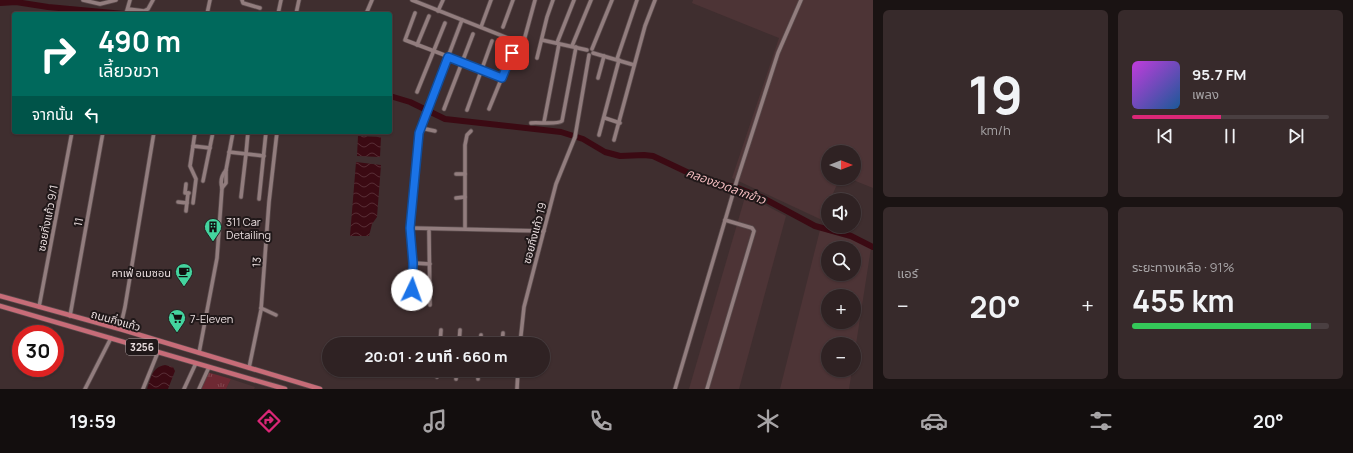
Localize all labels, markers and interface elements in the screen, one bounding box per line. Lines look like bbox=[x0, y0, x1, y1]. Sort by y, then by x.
text: 490 m bbox=[98, 22, 181, 60]
icon: right bbox=[32, 28, 84, 80]
pin bbox=[495, 36, 529, 70]
icon: arrive bbox=[501, 42, 523, 64]
text: เลี้ยวขวา bbox=[98, 58, 159, 82]
text: 19 bbox=[968, 59, 1023, 130]
text: 95.7 FM bbox=[1192, 64, 1246, 85]
text: เพลง bbox=[1192, 85, 1219, 103]
text: จากนั้น bbox=[32, 104, 73, 125]
icon: left bbox=[81, 104, 103, 126]
text: km/h bbox=[980, 121, 1011, 139]
icon: previous bbox=[1154, 125, 1176, 147]
icon: pause bbox=[1219, 125, 1241, 147]
icon: next bbox=[1285, 125, 1307, 147]
north arrow bbox=[821, 145, 861, 185]
map controls bbox=[821, 145, 861, 377]
water label: คลองชวดลากข้าว bbox=[684, 164, 769, 209]
street label: ซอยกิ่งแก้ว 9/1 bbox=[33, 184, 61, 252]
button: sound bbox=[821, 193, 861, 233]
street label: ซอยกิ่งแก้ว 19 bbox=[519, 200, 549, 265]
place label: 311 Car Detailing bbox=[226, 214, 271, 242]
street label: 11 bbox=[70, 216, 86, 228]
building icon: 311 Car Detailing bbox=[203, 217, 223, 242]
button: search bbox=[821, 241, 861, 281]
street label: 13 bbox=[248, 256, 264, 268]
text: ระยะทางเหลือ · 91% bbox=[1132, 258, 1234, 276]
cafe icon: คาเฟ่ อเมซอน bbox=[174, 262, 194, 287]
text: แอร์ bbox=[897, 264, 918, 282]
place label: คาเฟ่ อเมซอน bbox=[112, 265, 171, 280]
position arrow bbox=[391, 269, 433, 311]
text: 455 km bbox=[1132, 280, 1235, 321]
text: 20° bbox=[970, 286, 1021, 327]
button: + bbox=[821, 289, 861, 329]
text: − bbox=[897, 291, 909, 321]
text: + bbox=[1081, 291, 1094, 321]
street label: ถนนกิ่งแก้ว bbox=[89, 306, 143, 334]
supermarket icon: 7-Eleven bbox=[167, 308, 187, 333]
place label: 7-Eleven bbox=[190, 311, 233, 326]
speed limit sign: 30 bbox=[12, 325, 64, 377]
button: − bbox=[821, 337, 861, 377]
road number: 3256 bbox=[126, 339, 158, 355]
text: 20:01 · 2 นาที · 660 m bbox=[364, 346, 508, 367]
icon: directions bbox=[255, 407, 283, 435]
icon: music bbox=[421, 407, 449, 435]
icon: phone bbox=[587, 407, 615, 435]
icon: climate bbox=[754, 407, 782, 435]
icon: car bbox=[920, 407, 948, 435]
icon: filters bbox=[1087, 407, 1115, 435]
text: 19:59 bbox=[69, 409, 116, 433]
text: 20° bbox=[1253, 409, 1284, 433]

